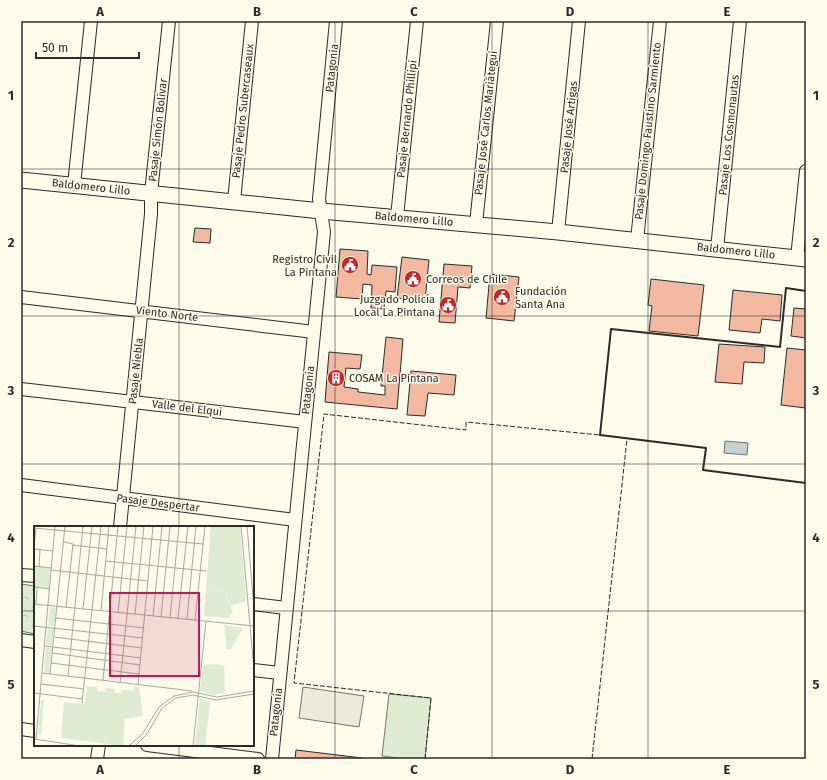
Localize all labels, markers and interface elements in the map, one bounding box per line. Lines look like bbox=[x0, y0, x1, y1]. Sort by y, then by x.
text: A bbox=[95, 4, 104, 19]
text: B bbox=[253, 4, 261, 19]
text: C bbox=[410, 4, 418, 19]
text: D bbox=[566, 4, 575, 19]
text: E bbox=[724, 4, 731, 19]
scale bar bbox=[36, 34, 139, 60]
text: 50 m bbox=[42, 41, 68, 55]
street label: Pasaje Domingo Faustino Sarmiento bbox=[632, 42, 664, 220]
street label: Pasaje Pedro Subercaseaux bbox=[229, 43, 257, 179]
street label: Patagonia bbox=[323, 43, 341, 93]
street label: Pasaje José Carlos Mariátegui bbox=[472, 50, 500, 196]
street label: Pasaje Bernardo Phillipi bbox=[394, 59, 420, 179]
street label: Pasaje Los Cosmonautas bbox=[716, 74, 742, 196]
street label: Pasaje Simón Bolívar bbox=[146, 77, 170, 182]
street label: Pasaje José Artigas bbox=[558, 80, 580, 174]
text: 1 bbox=[8, 88, 14, 103]
text: 1 bbox=[813, 88, 819, 103]
street label: Baldomero Lillo bbox=[51, 176, 131, 198]
street label: Baldomero Lillo bbox=[374, 209, 454, 229]
text: 2 bbox=[8, 235, 15, 250]
text: 2 bbox=[813, 235, 820, 250]
street label: Baldomero Lillo bbox=[696, 240, 776, 262]
place label: Registro Civil La Pintana bbox=[272, 253, 337, 279]
public building icon: Registro Civil La Pintana bbox=[340, 255, 360, 275]
public building icon: Correos de Chile bbox=[403, 269, 423, 289]
place label: Correos de Chile bbox=[426, 273, 507, 286]
place label: Fundación Santa Ana bbox=[515, 285, 567, 311]
public building icon: Fundación Santa Ana bbox=[492, 287, 512, 307]
place label: Juzgado Policía Local La Pintana bbox=[354, 293, 435, 319]
public building icon: Juzgado Policía Local La Pintana bbox=[438, 295, 458, 315]
street label: Viento Norte bbox=[135, 304, 199, 324]
street label: Pasaje Niebla bbox=[126, 337, 146, 405]
street label: Patagonia bbox=[299, 365, 317, 415]
building icon: COSAM La Pintana bbox=[326, 368, 346, 388]
place label: COSAM La Pintana bbox=[349, 372, 439, 385]
text: 3 bbox=[7, 383, 15, 398]
text: 3 bbox=[812, 383, 820, 398]
street label: Valle del Elqui bbox=[151, 397, 223, 419]
street label: Pasaje Despertar bbox=[116, 491, 201, 515]
inset map bbox=[34, 526, 254, 746]
text: 4 bbox=[7, 530, 15, 545]
text: 4 bbox=[812, 530, 820, 545]
text: 5 bbox=[8, 677, 15, 692]
text: 5 bbox=[813, 677, 820, 692]
street label: Patagonia bbox=[267, 687, 285, 737]
text: A bbox=[95, 762, 104, 777]
text: B bbox=[253, 762, 261, 777]
text: C bbox=[410, 762, 418, 777]
text: D bbox=[566, 762, 575, 777]
text: E bbox=[724, 762, 731, 777]

